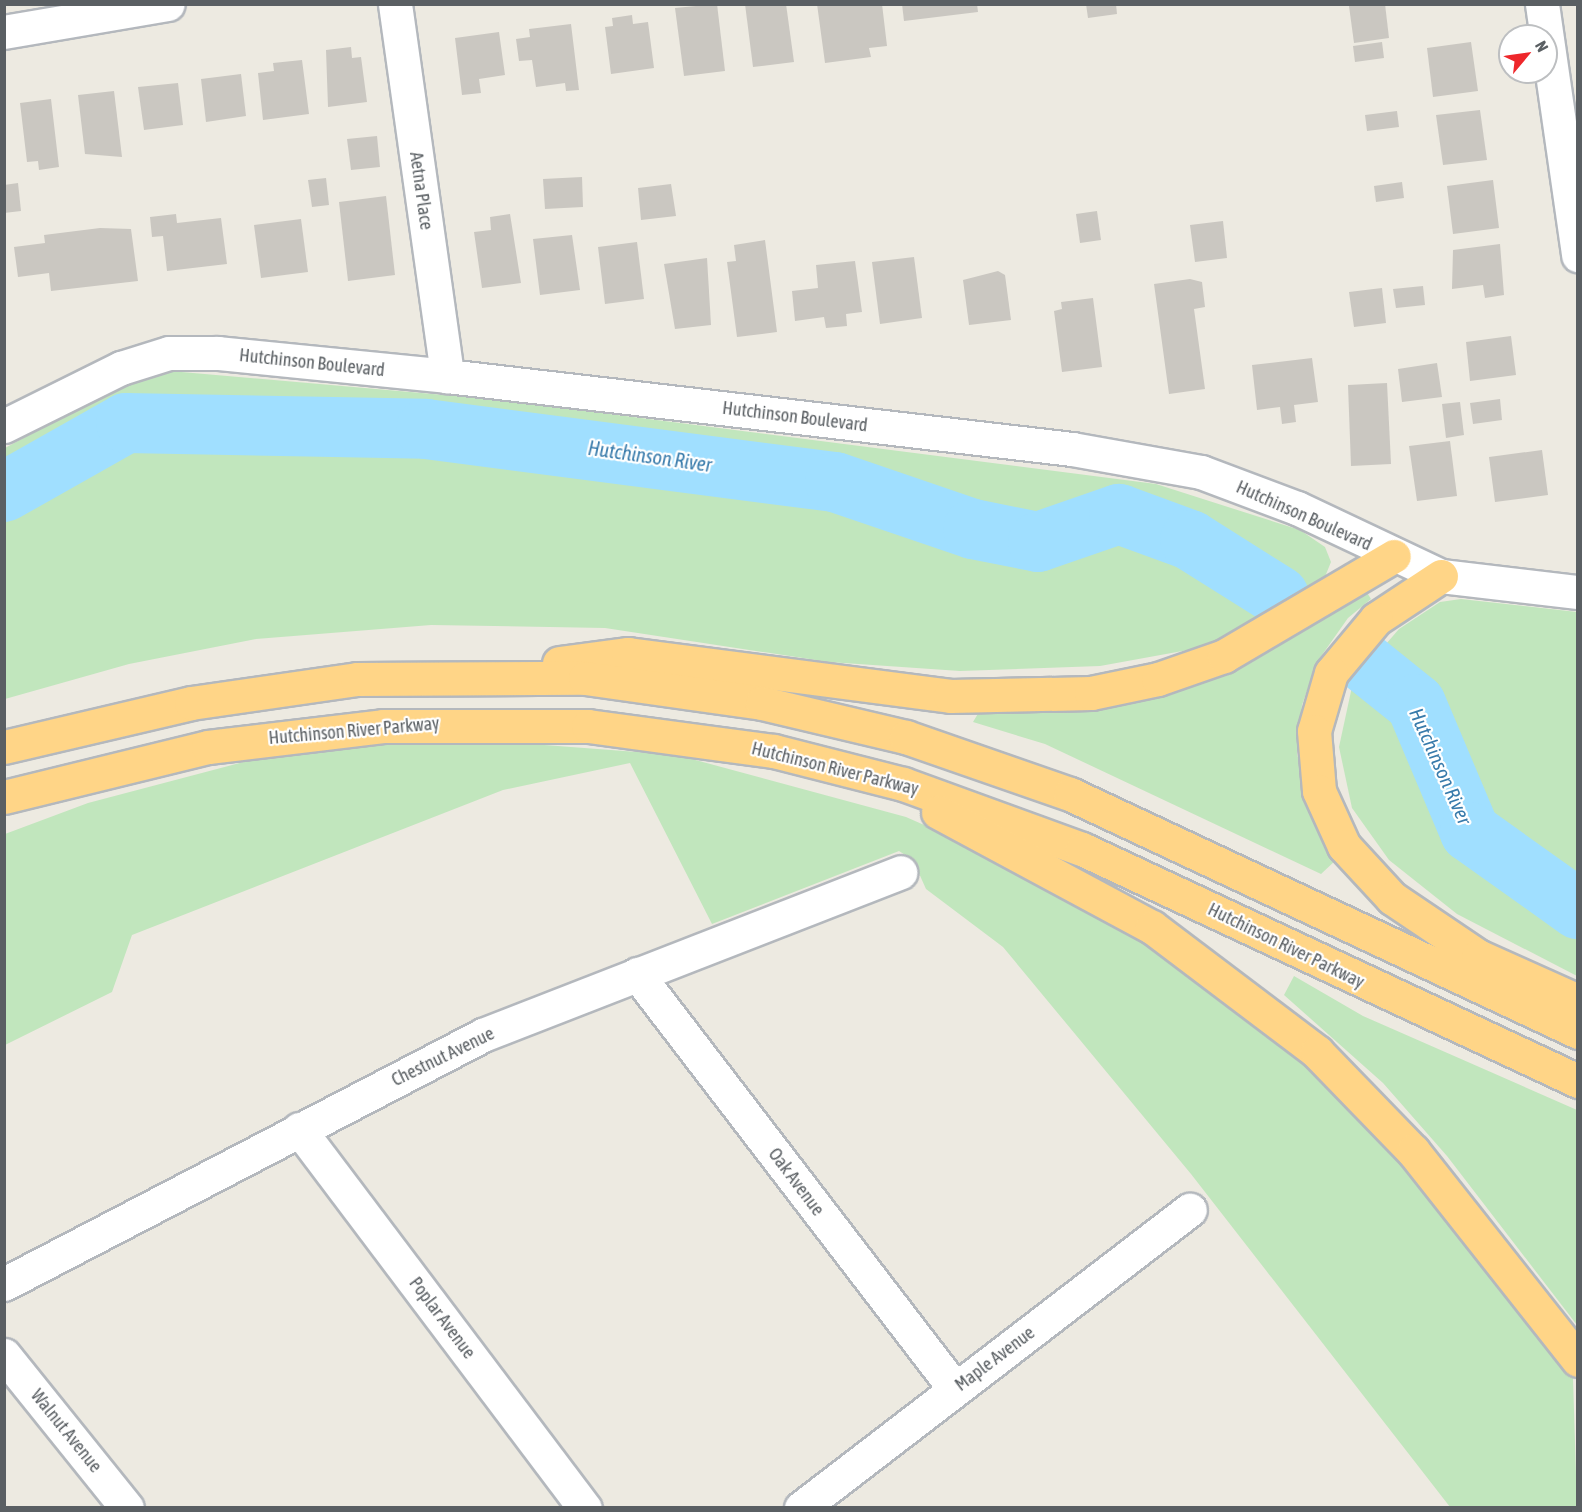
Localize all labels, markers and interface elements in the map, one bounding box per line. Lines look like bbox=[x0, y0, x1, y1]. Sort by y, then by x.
north arrow bbox=[1498, 24, 1558, 84]
text: N bbox=[1532, 38, 1552, 55]
street label: Aetna Place bbox=[405, 151, 437, 231]
street label: Hutchinson Boulevard bbox=[238, 345, 386, 381]
street label: Hutchinson Boulevard bbox=[721, 397, 869, 437]
water label: Hutchinson River bbox=[587, 435, 713, 477]
street label: Hutchinson Boulevard bbox=[1233, 476, 1375, 556]
water label: Hutchinson River bbox=[1405, 704, 1477, 828]
street label: Hutchinson River Parkway bbox=[268, 713, 440, 749]
street label: Hutchinson River Parkway bbox=[749, 738, 921, 800]
street label: Hutchinson River Parkway bbox=[1204, 899, 1368, 993]
street label: Chestnut Avenue bbox=[388, 1023, 498, 1091]
street label: Oak Avenue bbox=[764, 1144, 828, 1220]
street label: Poplar Avenue bbox=[404, 1273, 480, 1363]
street label: Maple Avenue bbox=[951, 1322, 1039, 1396]
street label: Walnut Avenue bbox=[26, 1385, 106, 1477]

